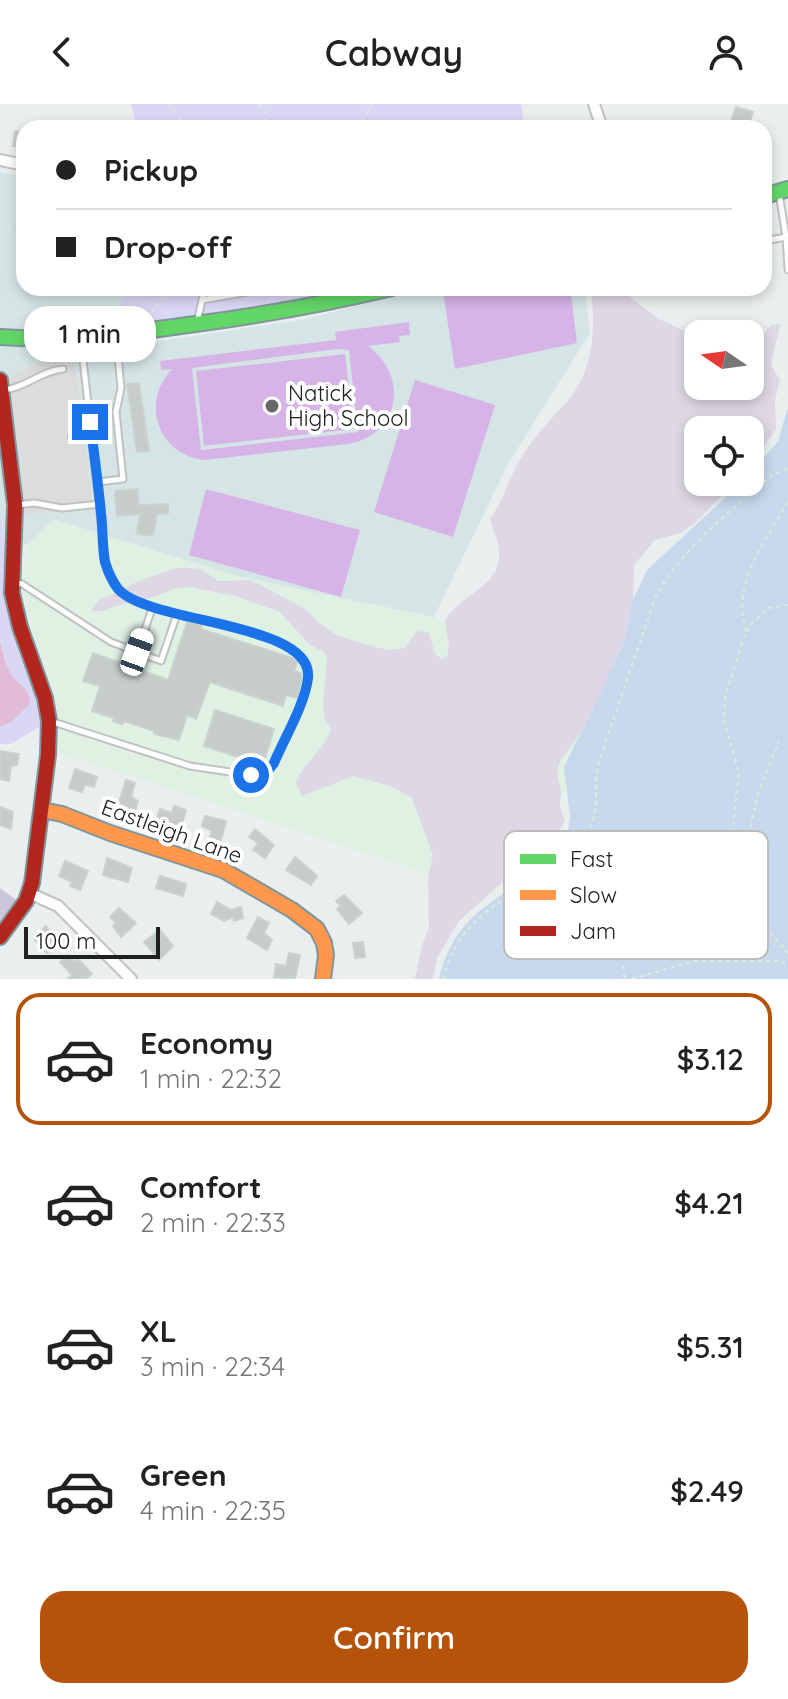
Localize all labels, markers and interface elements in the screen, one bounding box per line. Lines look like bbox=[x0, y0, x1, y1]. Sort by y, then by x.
icon: back bbox=[40, 30, 84, 74]
text: Cabway bbox=[325, 30, 463, 75]
icon: person bbox=[704, 30, 748, 74]
text: Pickup bbox=[104, 151, 198, 189]
text: Drop-off bbox=[104, 228, 232, 266]
callout: 1 min bbox=[24, 306, 156, 362]
text: 1 min bbox=[59, 317, 121, 350]
north arrow bbox=[684, 320, 764, 400]
map controls bbox=[684, 320, 764, 496]
place label: Natick High School bbox=[288, 379, 409, 432]
marker: Natick High School bbox=[263, 397, 281, 415]
route end bbox=[72, 404, 108, 440]
button: locate bbox=[684, 416, 764, 496]
car bbox=[118, 625, 156, 679]
route start bbox=[233, 757, 269, 793]
street label: Eastleigh Lane bbox=[98, 793, 246, 869]
legend bbox=[504, 831, 768, 959]
text: Fast bbox=[570, 845, 613, 873]
text: Slow bbox=[570, 881, 617, 909]
text: Jam bbox=[570, 917, 616, 945]
scale bar bbox=[24, 923, 160, 959]
text: 100 m bbox=[36, 927, 96, 955]
icon: car bbox=[44, 1023, 116, 1095]
text: Economy bbox=[140, 1024, 273, 1062]
text: $3.12 bbox=[677, 1040, 744, 1078]
text: 1 min · 22:32 bbox=[140, 1062, 282, 1095]
icon: car bbox=[44, 1167, 116, 1239]
text: Comfort bbox=[140, 1168, 261, 1206]
text: $4.21 bbox=[674, 1184, 744, 1222]
text: 2 min · 22:33 bbox=[140, 1206, 286, 1239]
icon: car bbox=[44, 1311, 116, 1383]
text: XL bbox=[140, 1312, 177, 1350]
text: $5.31 bbox=[676, 1328, 744, 1366]
text: 3 min · 22:34 bbox=[140, 1350, 285, 1383]
icon: car bbox=[44, 1455, 116, 1527]
text: Green bbox=[140, 1456, 227, 1494]
text: $2.49 bbox=[670, 1472, 744, 1510]
text: 4 min · 22:35 bbox=[140, 1494, 286, 1527]
button: Confirm bbox=[40, 1591, 748, 1683]

